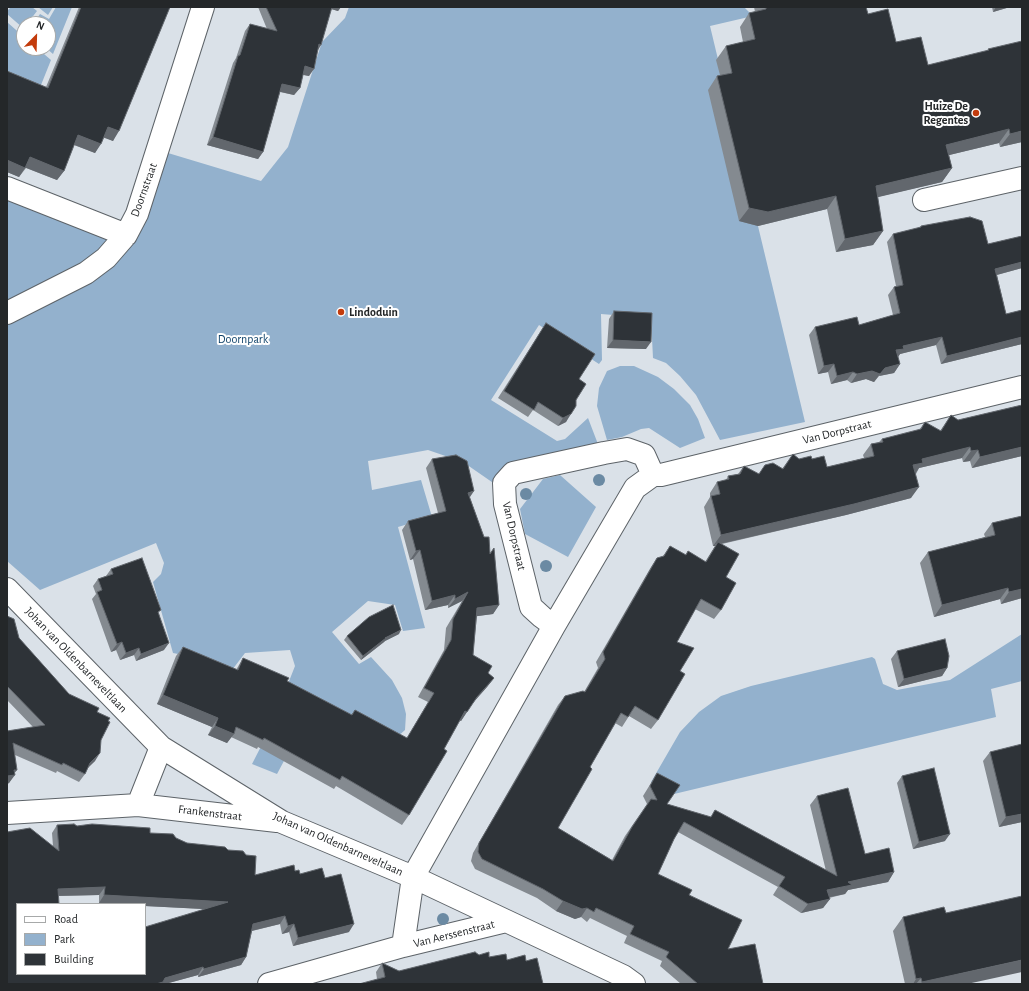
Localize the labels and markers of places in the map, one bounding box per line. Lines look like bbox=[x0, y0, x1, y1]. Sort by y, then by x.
place label: Huize De Regentes bbox=[924, 99, 968, 127]
marker: Huize De Regentes bbox=[971, 108, 981, 118]
place label: Lindoduin bbox=[349, 305, 398, 319]
marker: Lindoduin bbox=[336, 307, 346, 317]

